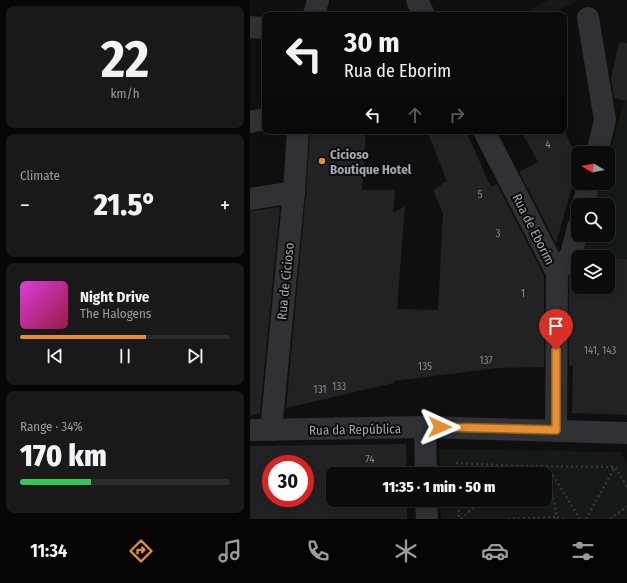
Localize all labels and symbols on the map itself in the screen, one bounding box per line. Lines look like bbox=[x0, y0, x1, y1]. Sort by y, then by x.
house number: 4 bbox=[545, 138, 551, 151]
north arrow bbox=[571, 146, 615, 190]
place label: Cicioso Boutique Hotel bbox=[330, 147, 412, 177]
marker: Cicioso Boutique Hotel bbox=[317, 156, 327, 166]
house number: 5 bbox=[477, 188, 483, 201]
street label: Rua de Eborim bbox=[509, 191, 558, 267]
house number: 3 bbox=[496, 227, 501, 240]
street label: Rua de Cicioso bbox=[274, 241, 297, 320]
house number: 1 bbox=[521, 287, 525, 300]
pin bbox=[539, 309, 573, 350]
house number: 141, 143 bbox=[584, 344, 616, 357]
house number: 137 bbox=[479, 354, 493, 367]
house number: 135 bbox=[418, 360, 432, 373]
house number: 133 bbox=[332, 380, 346, 393]
house number: 131 bbox=[313, 383, 327, 396]
position arrow bbox=[419, 406, 461, 448]
street label: Rua da República bbox=[309, 421, 401, 438]
house number: 74 bbox=[365, 453, 375, 466]
speed limit sign: 30 bbox=[262, 455, 314, 507]

